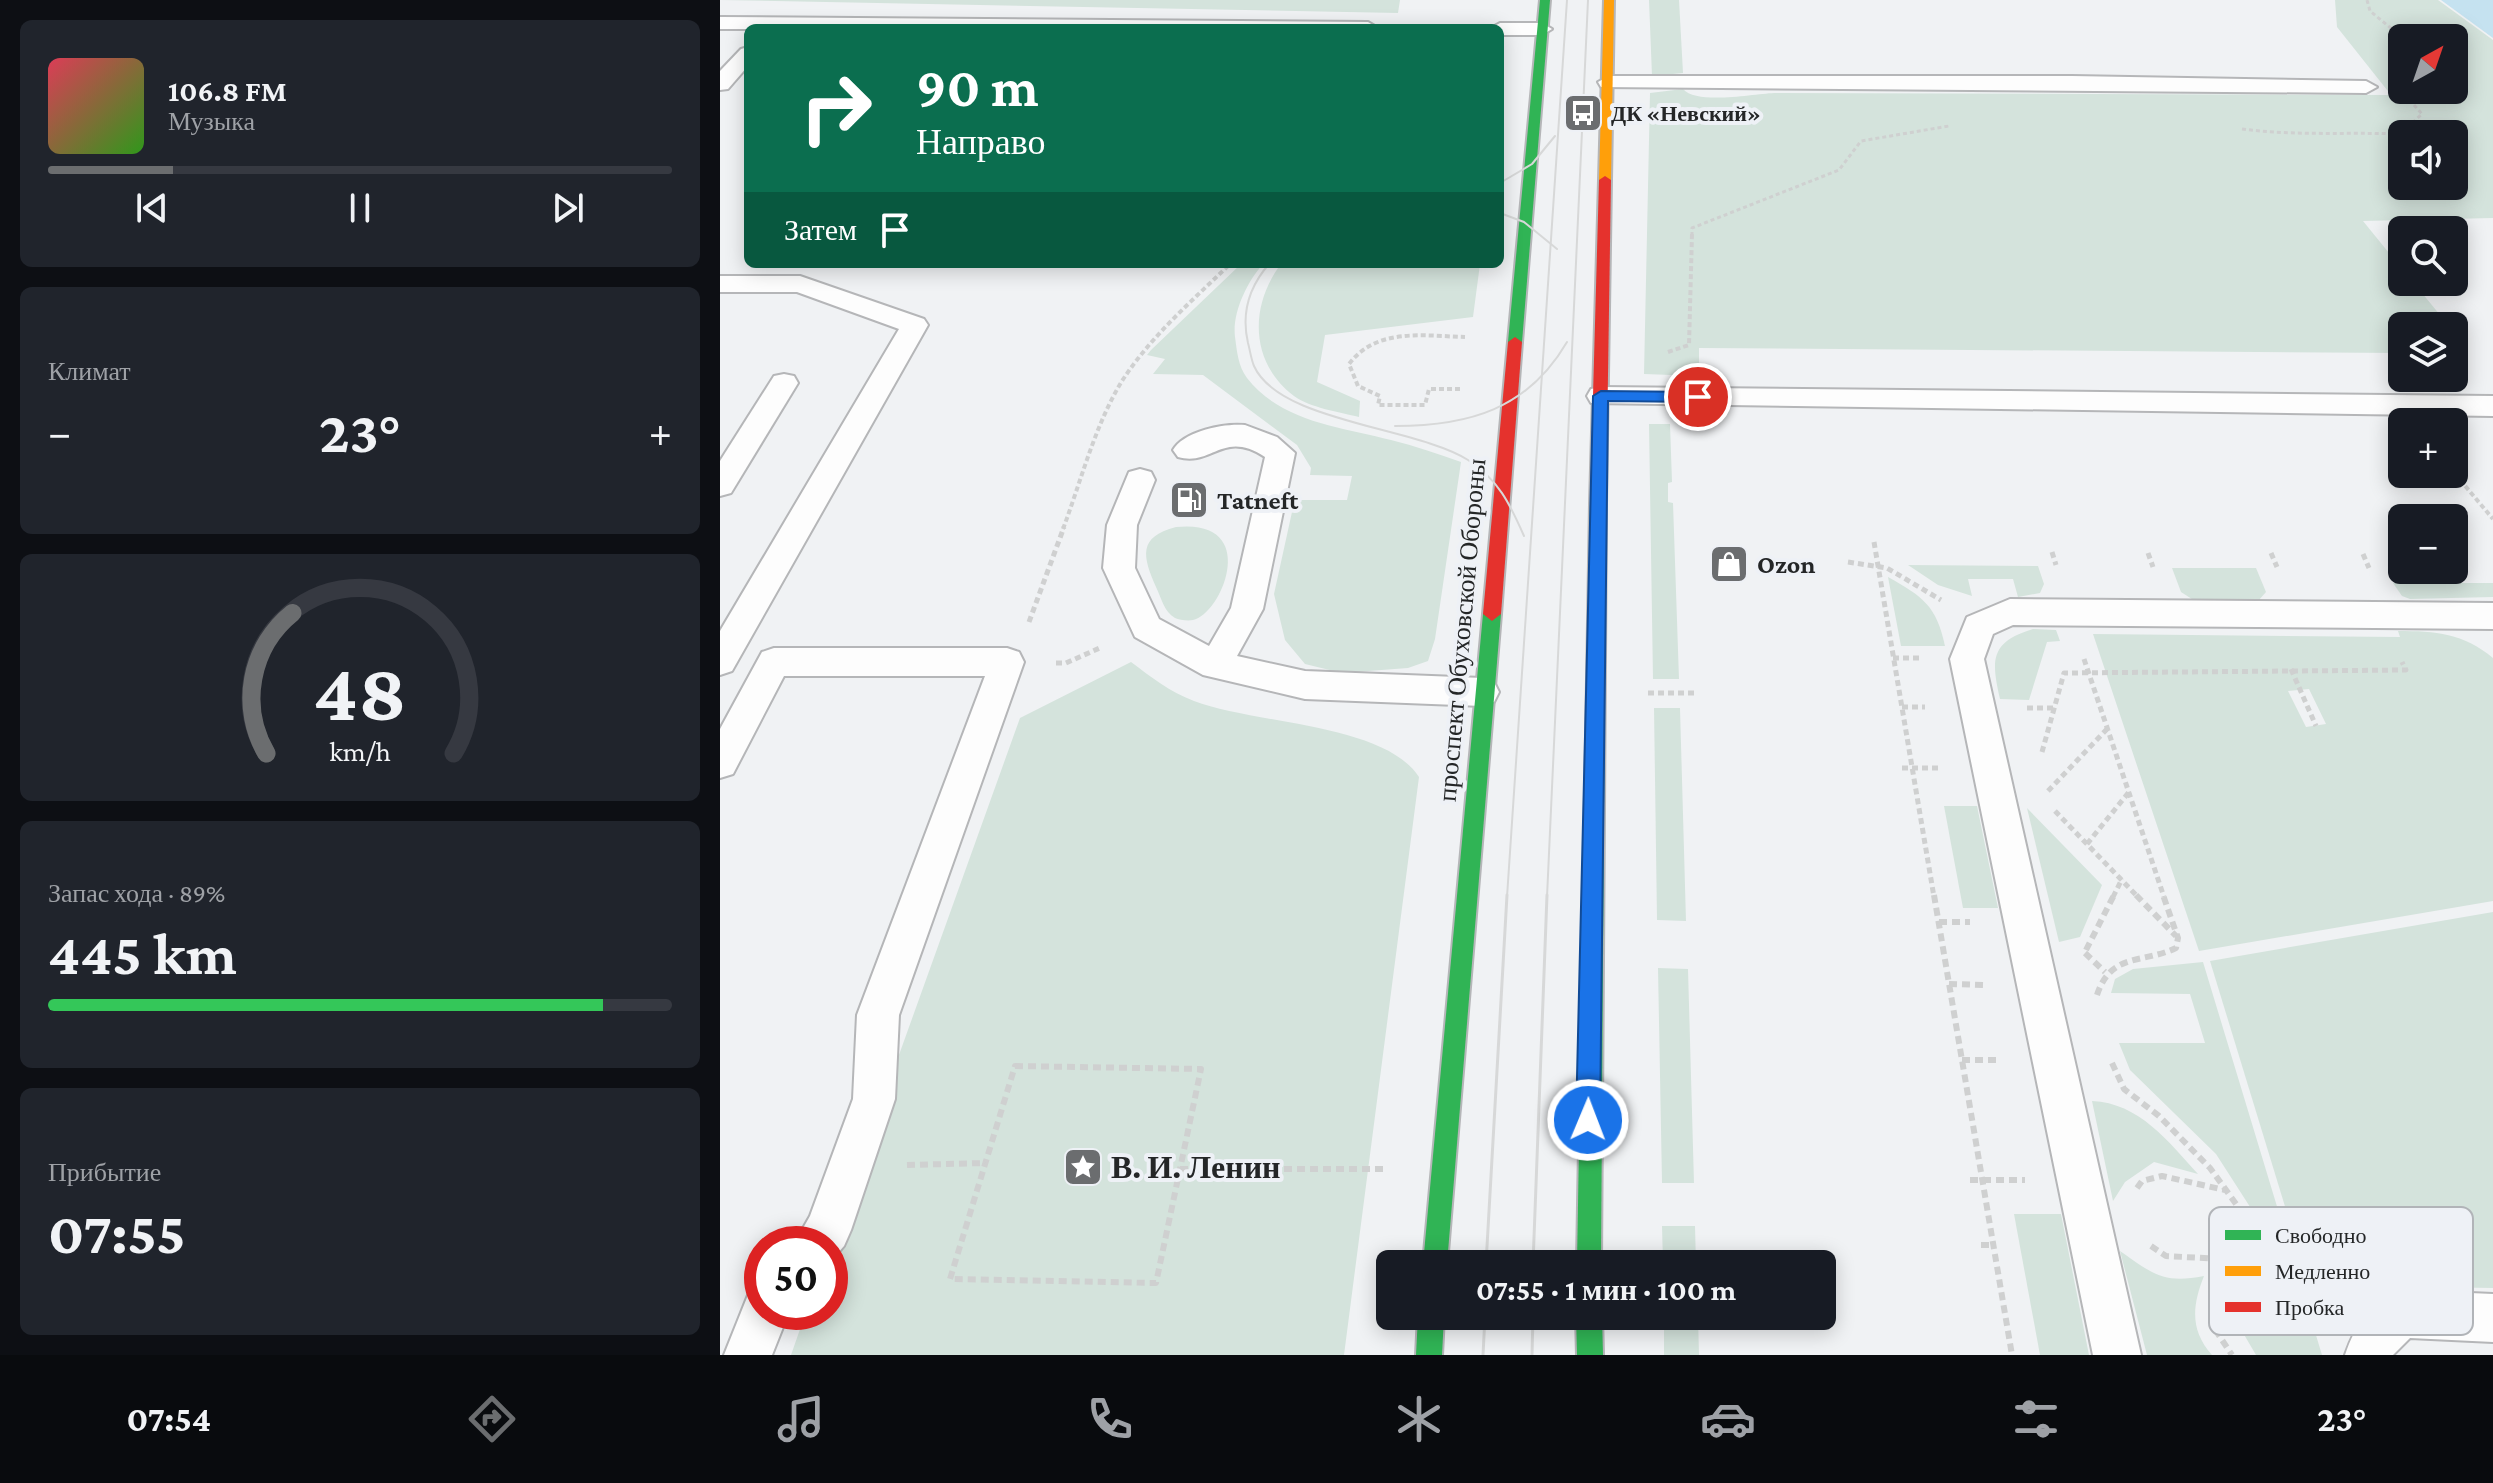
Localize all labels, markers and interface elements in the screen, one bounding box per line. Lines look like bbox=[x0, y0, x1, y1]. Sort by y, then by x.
north arrow bbox=[2388, 24, 2468, 104]
map controls bbox=[2388, 24, 2468, 584]
icon: right bbox=[784, 56, 888, 160]
text: 90 m bbox=[916, 56, 1039, 118]
text: 106.8 FM bbox=[168, 74, 287, 107]
bus stop icon: ДК «Невский» bbox=[1562, 92, 1604, 134]
place label: ДК «Невский» bbox=[1611, 101, 1761, 126]
text: Музыка bbox=[168, 107, 255, 136]
button: sound bbox=[2388, 120, 2468, 200]
text: Направо bbox=[916, 122, 1046, 162]
icon: previous bbox=[130, 186, 174, 230]
icon: pause bbox=[338, 186, 382, 230]
icon: next bbox=[546, 186, 590, 230]
icon: arrive bbox=[873, 208, 917, 252]
text: Затем bbox=[784, 213, 857, 246]
button: search bbox=[2388, 216, 2468, 296]
button: layers bbox=[2388, 312, 2468, 392]
text: Климат bbox=[48, 357, 131, 386]
pin bbox=[1664, 363, 1732, 431]
icon: arrive bbox=[1676, 375, 1720, 419]
text: 23° bbox=[319, 398, 401, 465]
text: − bbox=[48, 408, 71, 456]
text: + bbox=[649, 408, 672, 456]
button: + bbox=[2388, 408, 2468, 488]
street label: проспект Обуховской Обороны bbox=[1433, 457, 1491, 803]
fuel station icon: Tatneft bbox=[1168, 479, 1210, 521]
place label: Tatneft bbox=[1217, 486, 1299, 515]
button: − bbox=[2388, 504, 2468, 584]
shop icon: Ozon bbox=[1708, 543, 1750, 585]
place label: Ozon bbox=[1757, 550, 1815, 579]
text: 48 bbox=[313, 644, 407, 737]
text: km/h bbox=[329, 735, 391, 767]
text: Запас хода · 89% bbox=[48, 879, 225, 908]
text: 445 km bbox=[48, 920, 237, 987]
position arrow bbox=[1546, 1078, 1630, 1162]
place icon: В. И. Ленин bbox=[1062, 1146, 1104, 1188]
place label: В. И. Ленин bbox=[1111, 1149, 1281, 1185]
text: Прибытие bbox=[48, 1158, 161, 1187]
text: 07:55 bbox=[48, 1199, 186, 1266]
legend bbox=[2209, 1207, 2473, 1335]
text: Свободно bbox=[2275, 1223, 2366, 1248]
speed limit sign: 50 bbox=[744, 1226, 848, 1330]
text: Медленно bbox=[2275, 1259, 2370, 1284]
text: 07:55 · 1 мин · 100 m bbox=[1476, 1273, 1736, 1306]
text: Пробка bbox=[2275, 1295, 2344, 1320]
icon: directions bbox=[464, 1391, 520, 1447]
icon: music bbox=[773, 1391, 829, 1447]
icon: phone bbox=[1082, 1391, 1138, 1447]
icon: climate bbox=[1391, 1391, 1447, 1447]
icon: car bbox=[1700, 1391, 1756, 1447]
icon: filters bbox=[2008, 1391, 2064, 1447]
text: 07:54 bbox=[126, 1399, 211, 1439]
text: 23° bbox=[2317, 1399, 2367, 1439]

